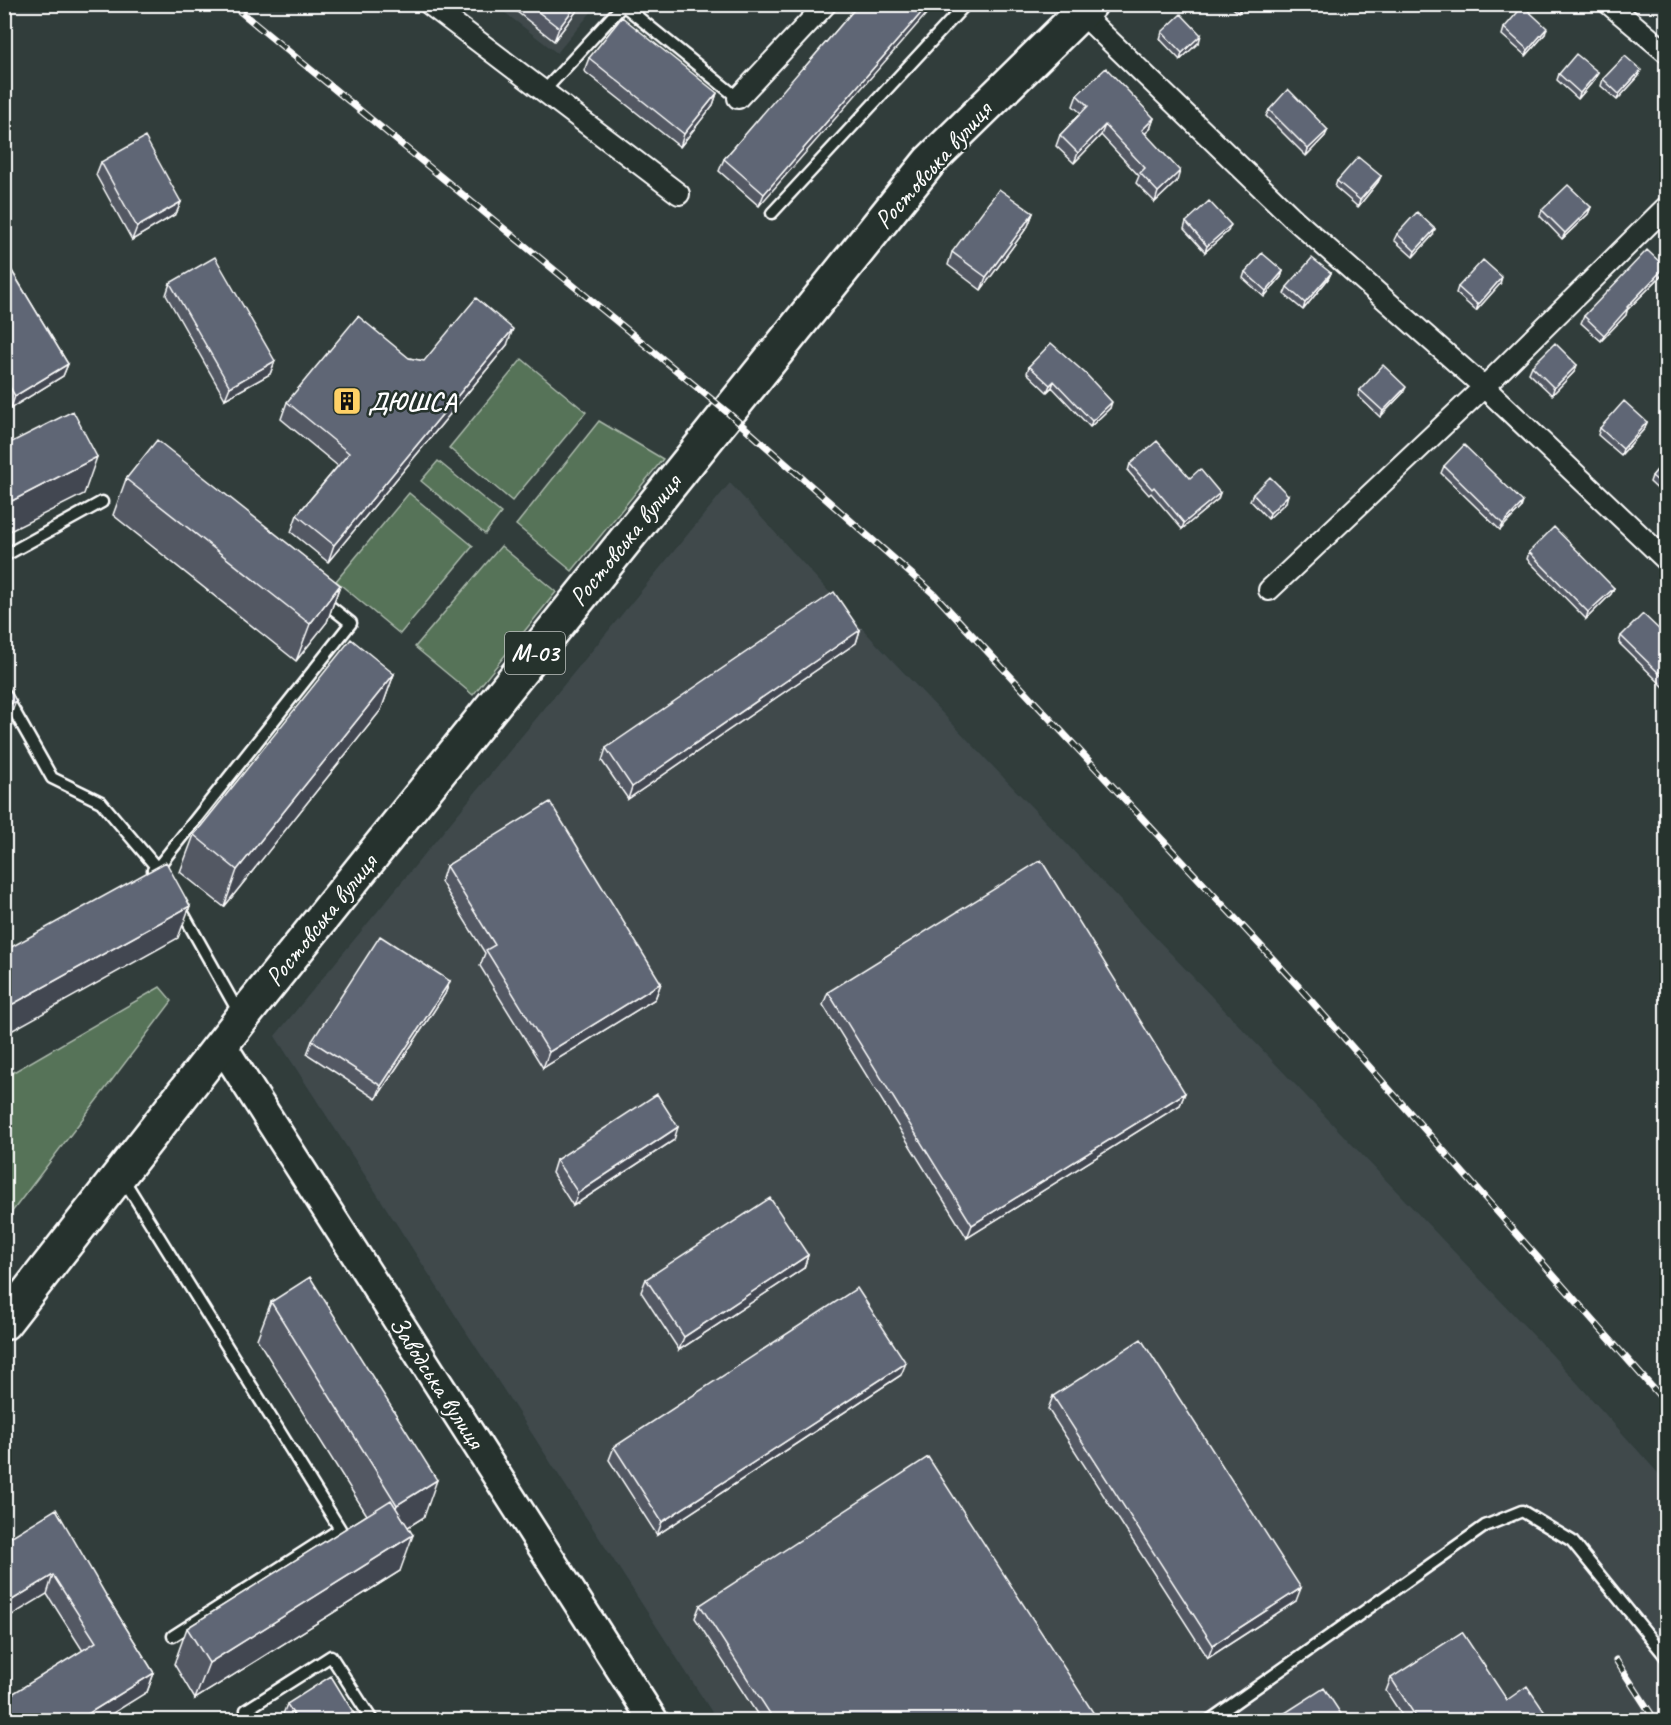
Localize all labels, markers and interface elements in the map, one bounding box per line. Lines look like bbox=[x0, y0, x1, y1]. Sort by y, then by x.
street label: Ростовська вулиця bbox=[867, 93, 1000, 236]
building icon: ДЮШСА bbox=[331, 385, 363, 417]
place label: ДЮШСА bbox=[368, 385, 457, 418]
street label: Ростовська вулиця bbox=[562, 466, 690, 613]
road number: М-03 bbox=[505, 632, 565, 674]
street label: Ростовська вулиця bbox=[258, 846, 386, 993]
street label: Заводська вулиця bbox=[382, 1309, 493, 1456]

